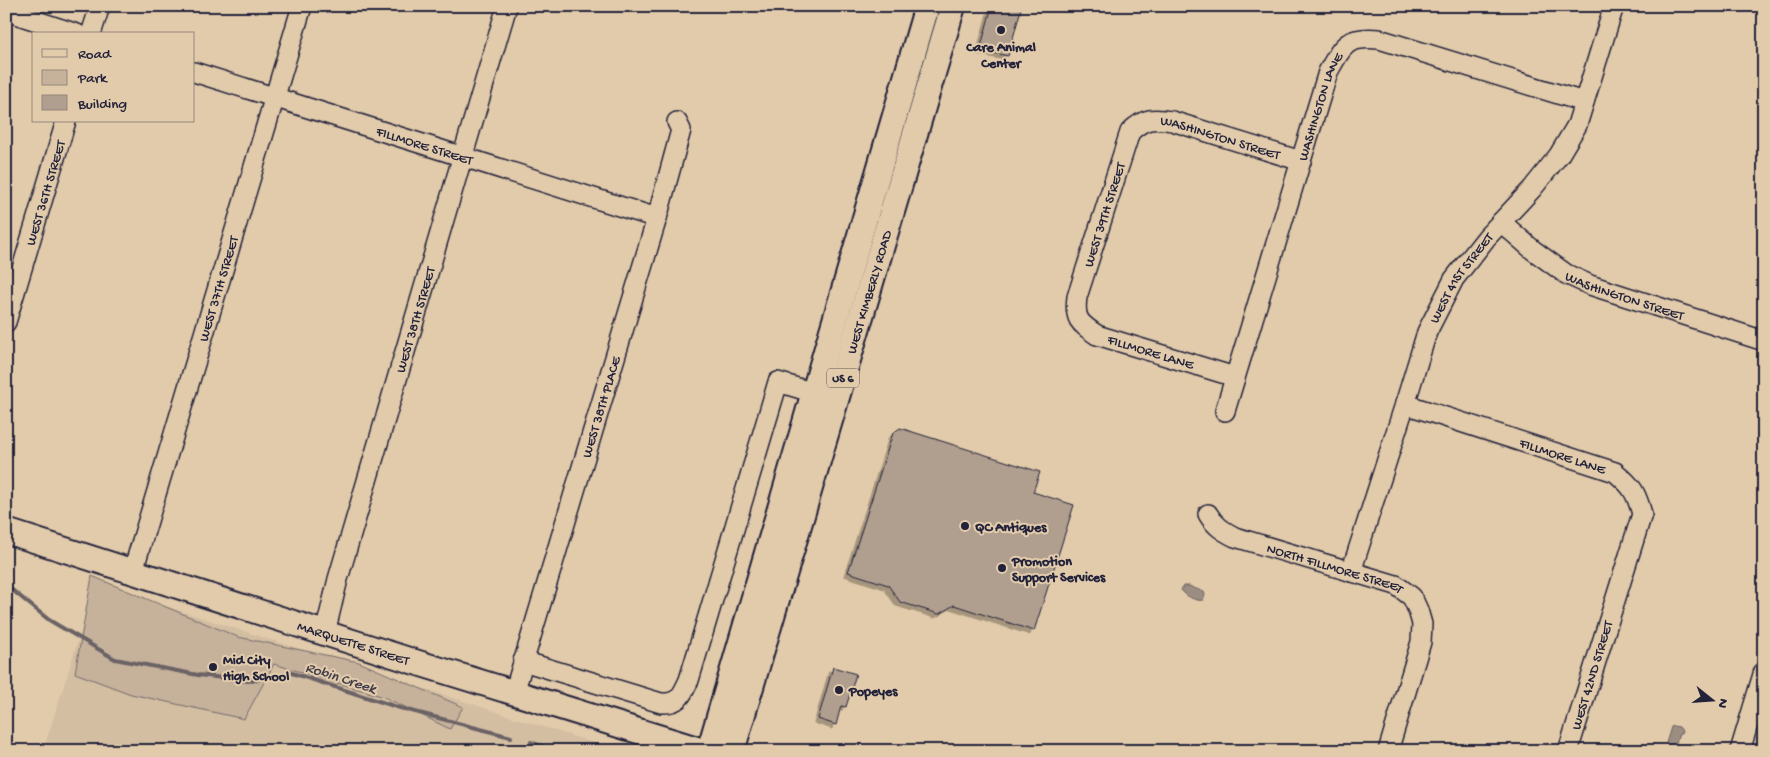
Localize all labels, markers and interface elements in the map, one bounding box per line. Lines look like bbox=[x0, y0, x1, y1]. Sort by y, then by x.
marker: Care Animal Center bbox=[995, 24, 1007, 36]
legend bbox=[32, 32, 195, 122]
place label: Care Animal Center bbox=[965, 40, 1036, 73]
text: Road bbox=[78, 46, 112, 64]
street label: WASHINGTON LANE bbox=[1295, 49, 1349, 163]
text: Park bbox=[77, 70, 108, 88]
text: Building bbox=[77, 96, 127, 114]
street label: WASHINGTON STREET bbox=[1159, 113, 1282, 165]
street label: FILLMORE STREET bbox=[373, 124, 475, 171]
street label: WEST 36TH STREET bbox=[23, 138, 71, 248]
street label: WEST 39TH STREET bbox=[1081, 160, 1131, 270]
street label: WEST KIMBERLY ROAD bbox=[844, 228, 897, 356]
street label: WEST 41ST STREET bbox=[1427, 229, 1498, 327]
street label: WEST 37TH STREET bbox=[196, 234, 244, 344]
street label: WEST 38TH STREET bbox=[393, 265, 441, 375]
street label: WASHINGTON STREET bbox=[1562, 269, 1686, 326]
street label: FILLMORE LANE bbox=[1104, 332, 1197, 375]
street label: WEST 38TH PLACE bbox=[579, 353, 626, 460]
road number: US 6 bbox=[827, 368, 859, 388]
street label: FILLMORE LANE bbox=[1516, 435, 1609, 480]
marker: QC Antiques bbox=[959, 520, 971, 532]
place label: QC Antiques bbox=[975, 520, 1047, 537]
street label: NORTH FILLMORE STREET bbox=[1264, 541, 1406, 599]
place label: Promotion Support Services bbox=[1011, 554, 1106, 587]
marker: Promotion Support Services bbox=[996, 562, 1008, 574]
street label: MARQUETTE STREET bbox=[295, 619, 411, 671]
street label: WEST 42ND STREET bbox=[1569, 619, 1618, 732]
place label: Mid City High School bbox=[223, 653, 289, 686]
water label: Robin Creek bbox=[303, 659, 379, 699]
marker: Mid City High School bbox=[207, 661, 219, 673]
north arrow bbox=[1688, 674, 1738, 724]
marker: Popeyes bbox=[833, 684, 845, 696]
place label: Popeyes bbox=[848, 684, 898, 701]
text: N bbox=[1713, 696, 1732, 710]

